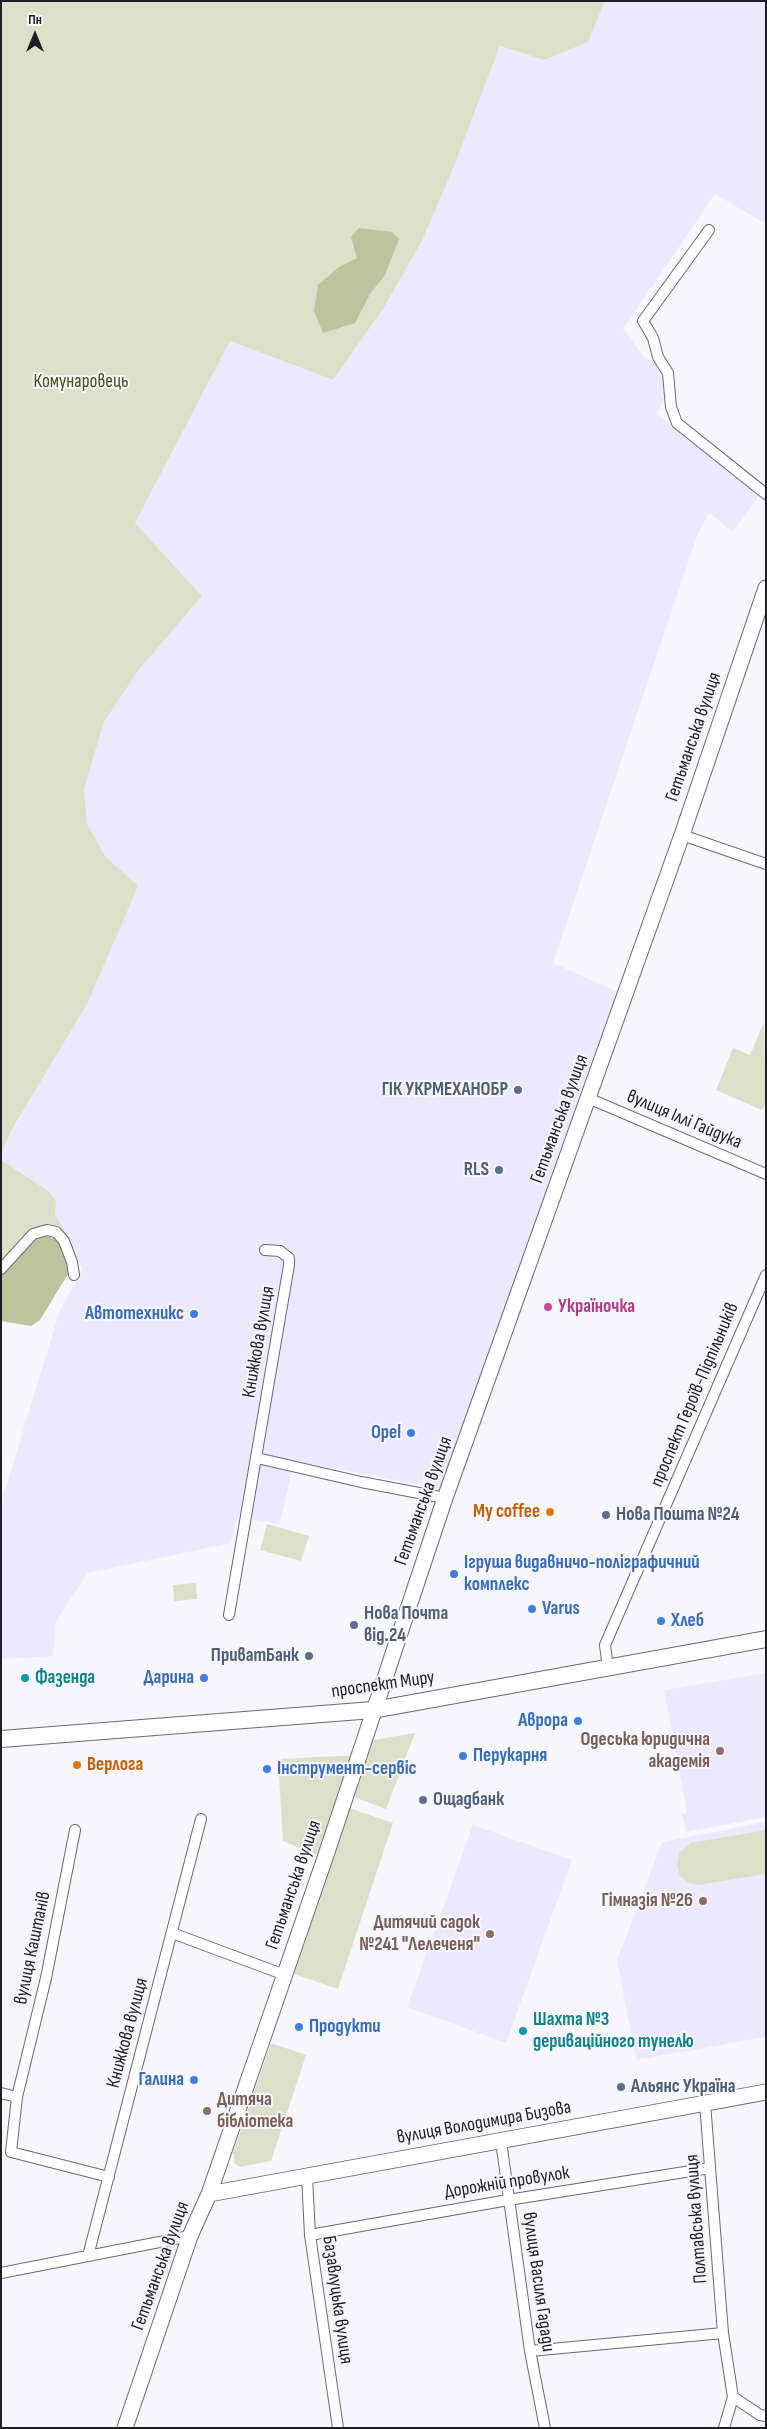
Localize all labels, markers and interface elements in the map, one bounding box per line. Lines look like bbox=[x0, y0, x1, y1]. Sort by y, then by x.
north arrow bbox=[10, 10, 60, 60]
text: Пн bbox=[28, 11, 42, 28]
park label: Комунаровець bbox=[34, 371, 128, 393]
street label: Гетьманська вулиця bbox=[661, 669, 727, 805]
street label: Гетьманська вулиця bbox=[526, 1052, 594, 1186]
place label: ГІК УКРМЕХАНОБР bbox=[382, 1079, 508, 1101]
marker: ГІК УКРМЕХАНОБР bbox=[512, 1084, 524, 1096]
street label: вулиця Іллі Гайдука bbox=[623, 1086, 745, 1154]
place label: RLS bbox=[464, 1159, 489, 1181]
marker: RLS bbox=[493, 1164, 505, 1176]
street label: Книжкова вулиця bbox=[238, 1284, 280, 1400]
place label: Україночка bbox=[558, 1296, 635, 1318]
street label: проспект Героїв-Підпільників bbox=[646, 1299, 744, 1491]
marker: Україночка bbox=[542, 1301, 554, 1313]
place label: Автотехникс bbox=[85, 1303, 184, 1325]
marker: Автотехникс bbox=[188, 1308, 200, 1320]
place label: Opel bbox=[371, 1422, 401, 1444]
marker: Opel bbox=[405, 1427, 417, 1439]
street label: Гетьманська вулиця bbox=[390, 1434, 458, 1568]
place label: My coffee bbox=[473, 1501, 540, 1523]
place label: Нова Пошта №24 bbox=[616, 1504, 740, 1526]
marker: My coffee bbox=[544, 1506, 556, 1518]
marker: Нова Пошта №24 bbox=[600, 1509, 612, 1521]
place label: Ігруша видавничо-поліграфичний комплекс bbox=[464, 1552, 700, 1596]
marker: Ігруша видавничо-поліграфичний комплекс bbox=[448, 1568, 460, 1580]
place label: Varus bbox=[542, 1598, 580, 1620]
place label: Нова Почта від.24 bbox=[364, 1603, 448, 1647]
marker: Varus bbox=[526, 1603, 538, 1615]
place label: Хлеб bbox=[671, 1610, 704, 1632]
marker: Хлеб bbox=[655, 1615, 667, 1627]
marker: Нова Почта від.24 bbox=[348, 1619, 360, 1631]
place label: ПриватБанк bbox=[211, 1645, 299, 1667]
marker: ПриватБанк bbox=[303, 1650, 315, 1662]
street label: проспект Миру bbox=[330, 1666, 436, 1704]
place label: Фазенда bbox=[35, 1667, 95, 1689]
place label: Дарина bbox=[144, 1667, 194, 1689]
marker: Фазенда bbox=[19, 1672, 31, 1684]
marker: Дарина bbox=[198, 1672, 210, 1684]
place label: Аврора bbox=[518, 1710, 568, 1732]
marker: Аврора bbox=[572, 1715, 584, 1727]
place label: Одеська юридична академія bbox=[580, 1729, 710, 1773]
place label: Перукарня bbox=[473, 1745, 547, 1767]
marker: Одеська юридична академія bbox=[714, 1745, 726, 1757]
marker: Перукарня bbox=[457, 1750, 469, 1762]
place label: Beрлога bbox=[87, 1754, 143, 1776]
place label: Інструмент-сервіс bbox=[277, 1758, 417, 1780]
marker: Beрлога bbox=[71, 1759, 83, 1771]
marker: Інструмент-сервіс bbox=[261, 1763, 273, 1775]
place label: Ощадбанк bbox=[433, 1789, 504, 1811]
marker: Ощадбанк bbox=[417, 1794, 429, 1806]
street label: Гетьманська вулиця bbox=[261, 1817, 327, 1953]
street label: вулиця Каштанів bbox=[10, 1889, 56, 2007]
place label: Гімназія №26 bbox=[602, 1890, 693, 1912]
marker: Гімназія №26 bbox=[697, 1895, 709, 1907]
place label: Дитячий садок №241 "Лелеченя" bbox=[359, 1912, 480, 1956]
marker: Дитячий садок №241 "Лелеченя" bbox=[484, 1928, 496, 1940]
street label: Книжкова вулиця bbox=[102, 1976, 154, 2090]
place label: Шахта №3 дериваційного тунелю bbox=[533, 2009, 694, 2053]
place label: Продукти bbox=[309, 2016, 381, 2038]
marker: Продукти bbox=[293, 2021, 305, 2033]
marker: Шахта №3 дериваційного тунелю bbox=[517, 2025, 529, 2037]
place label: Галина bbox=[138, 2069, 184, 2091]
marker: Галина bbox=[188, 2074, 200, 2086]
place label: Альянс Україна bbox=[631, 2076, 736, 2098]
marker: Альянс Україна bbox=[615, 2081, 627, 2093]
place label: Дитяча бібліотека bbox=[217, 2089, 293, 2133]
street label: вулиця Володимира Бизова bbox=[395, 2096, 573, 2150]
marker: Дитяча бібліотека bbox=[201, 2105, 213, 2117]
street label: Полтавська вулиця bbox=[681, 2154, 713, 2284]
street label: Дорожній провулок bbox=[443, 2162, 571, 2204]
street label: Гетьманська вулиця bbox=[127, 2199, 195, 2333]
street label: вулиця Василя Гадади bbox=[517, 2211, 559, 2353]
street label: Базавлуцька вулиця bbox=[317, 2234, 357, 2366]

